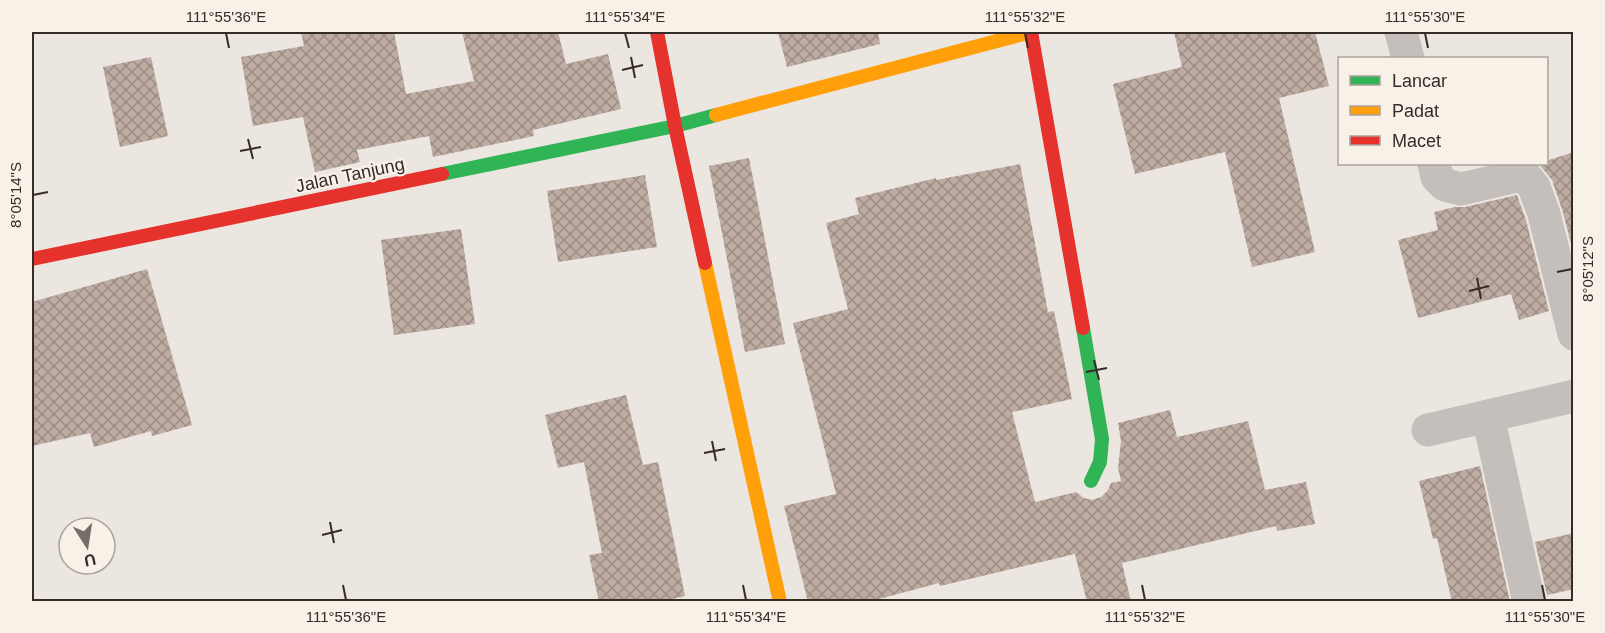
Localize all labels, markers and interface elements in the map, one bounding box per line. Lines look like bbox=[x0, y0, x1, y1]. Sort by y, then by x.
text: 111°55'36"E bbox=[186, 8, 266, 25]
text: 111°55'34"E bbox=[585, 8, 665, 25]
text: 111°55'32"E bbox=[985, 8, 1065, 25]
text: 111°55'30"E bbox=[1385, 8, 1465, 25]
legend bbox=[1338, 57, 1548, 165]
text: Lancar bbox=[1392, 71, 1447, 91]
text: Padat bbox=[1392, 101, 1439, 121]
text: Macet bbox=[1392, 131, 1441, 151]
street label: Jalan Tanjung bbox=[294, 154, 406, 196]
text: 8°05'14"S bbox=[7, 162, 24, 228]
text: 8°05'12"S bbox=[1579, 236, 1596, 302]
north arrow bbox=[57, 516, 117, 576]
text: U bbox=[83, 551, 97, 570]
text: 111°55'36"E bbox=[306, 608, 386, 625]
text: 111°55'34"E bbox=[706, 608, 786, 625]
text: 111°55'32"E bbox=[1105, 608, 1185, 625]
text: 111°55'30"E bbox=[1505, 608, 1585, 625]

